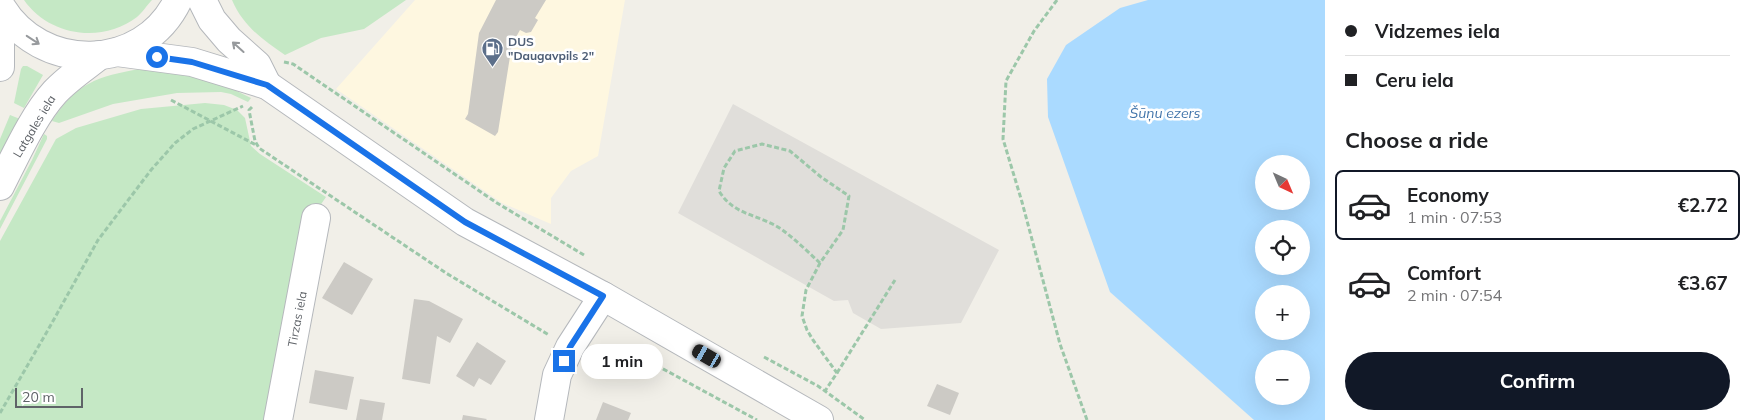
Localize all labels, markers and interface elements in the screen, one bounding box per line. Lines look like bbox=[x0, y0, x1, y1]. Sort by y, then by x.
text: Vidzemes iela bbox=[1375, 19, 1500, 43]
one-way arrow bbox=[26, 34, 40, 45]
place label: DUS "Daugavpils 2" bbox=[508, 34, 594, 63]
fuel station icon: DUS "Daugavpils 2" bbox=[480, 36, 504, 67]
one-way arrow bbox=[231, 42, 244, 53]
route start bbox=[146, 46, 168, 68]
text: Ceru iela bbox=[1375, 68, 1454, 92]
street label: Latgales iela bbox=[9, 92, 59, 160]
water label: Šūņu ezers bbox=[1129, 104, 1201, 122]
text: Choose a ride bbox=[1345, 126, 1488, 154]
north arrow bbox=[1255, 155, 1310, 210]
map controls bbox=[1255, 155, 1310, 405]
icon: car bbox=[1347, 183, 1392, 228]
text: Economy bbox=[1407, 183, 1489, 207]
text: €2.72 bbox=[1678, 193, 1728, 217]
text: 1 min · 07:53 bbox=[1407, 207, 1502, 227]
button: locate bbox=[1255, 220, 1310, 275]
icon: car bbox=[1347, 261, 1392, 306]
text: Comfort bbox=[1407, 261, 1481, 285]
text: €3.67 bbox=[1678, 271, 1728, 295]
button: + bbox=[1255, 285, 1310, 340]
text: 2 min · 07:54 bbox=[1407, 285, 1502, 305]
street label: Tirzas iela bbox=[284, 290, 310, 348]
car bbox=[690, 342, 723, 370]
callout: 1 min bbox=[582, 344, 664, 378]
route end bbox=[553, 350, 575, 372]
button: − bbox=[1255, 350, 1310, 405]
text: 1 min bbox=[601, 351, 643, 371]
button: Confirm bbox=[1345, 352, 1730, 410]
scale bar bbox=[15, 385, 82, 408]
text: 20 m bbox=[22, 388, 55, 406]

